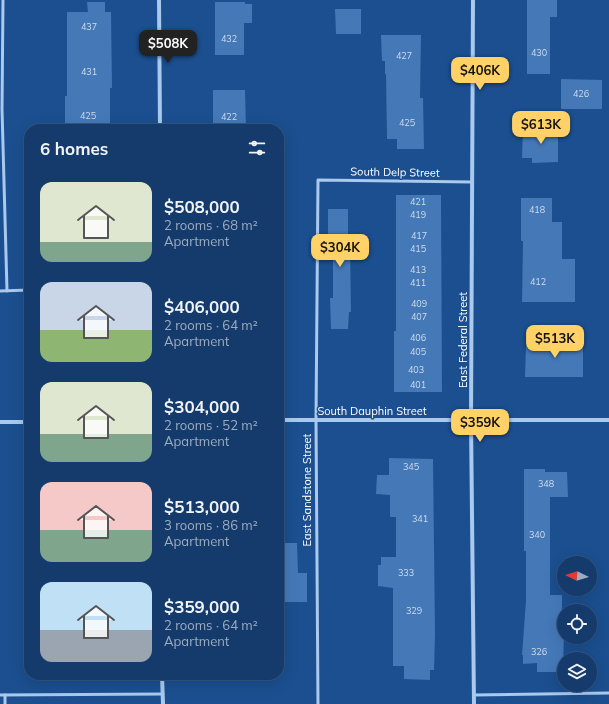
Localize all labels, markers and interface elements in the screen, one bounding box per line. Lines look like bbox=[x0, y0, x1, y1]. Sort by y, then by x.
house number: 437 bbox=[81, 21, 97, 32]
pin: $508K bbox=[140, 30, 196, 64]
house number: 432 bbox=[221, 33, 237, 44]
text: $508K bbox=[148, 35, 188, 51]
house number: 430 bbox=[531, 47, 547, 58]
house number: 427 bbox=[396, 50, 412, 61]
pin: $406K bbox=[452, 57, 508, 91]
text: $406K bbox=[460, 62, 500, 78]
house number: 431 bbox=[81, 66, 97, 77]
house number: 426 bbox=[573, 88, 589, 99]
house number: 425 bbox=[80, 110, 97, 121]
house number: 422 bbox=[221, 111, 237, 122]
pin: $613K bbox=[513, 111, 569, 145]
text: $613K bbox=[521, 116, 561, 132]
house number: 425 bbox=[399, 117, 416, 128]
icon: filters bbox=[246, 137, 268, 159]
text: 6 homes bbox=[40, 138, 108, 159]
street label: South Delp Street bbox=[350, 164, 440, 180]
text: $508,000 bbox=[164, 196, 240, 217]
house number: 421 bbox=[410, 196, 426, 207]
icon: home bbox=[72, 198, 120, 246]
house number: 418 bbox=[529, 204, 545, 215]
house number: 419 bbox=[410, 209, 426, 220]
text: 2 rooms · 68 m² bbox=[164, 217, 258, 233]
house number: 417 bbox=[411, 230, 427, 241]
text: Apartment bbox=[164, 233, 229, 249]
pin: $304K bbox=[312, 234, 368, 268]
text: $304K bbox=[320, 239, 360, 255]
house number: 415 bbox=[410, 243, 427, 254]
house number: 413 bbox=[410, 264, 426, 275]
house number: 412 bbox=[530, 276, 546, 287]
house number: 411 bbox=[410, 277, 426, 288]
street label: East Federal Street bbox=[456, 292, 470, 388]
text: $406,000 bbox=[164, 296, 240, 317]
icon: home bbox=[72, 298, 120, 346]
house number: 409 bbox=[411, 298, 427, 309]
house number: 407 bbox=[411, 311, 427, 322]
text: 2 rooms · 64 m² bbox=[164, 317, 258, 333]
pin: $513K bbox=[527, 325, 583, 359]
text: $513K bbox=[535, 330, 575, 346]
house number: 406 bbox=[410, 332, 426, 343]
text: Apartment bbox=[164, 333, 229, 349]
house number: 405 bbox=[410, 346, 427, 357]
house number: 403 bbox=[408, 364, 424, 375]
house number: 401 bbox=[410, 379, 426, 390]
text: $304,000 bbox=[164, 396, 240, 417]
icon: home bbox=[72, 398, 120, 446]
street label: South Dauphin Street bbox=[317, 404, 427, 418]
pin: $359K bbox=[452, 409, 508, 443]
text: $359K bbox=[460, 414, 500, 430]
text: 2 rooms · 52 m² bbox=[164, 417, 258, 433]
text: Apartment bbox=[164, 433, 229, 449]
street label: East Sandstone Street bbox=[300, 433, 314, 546]
house number: 345 bbox=[403, 461, 420, 472]
house number: 348 bbox=[538, 478, 554, 489]
text: $513,000 bbox=[164, 496, 240, 517]
icon: home bbox=[72, 498, 120, 546]
house number: 341 bbox=[412, 513, 428, 524]
text: 3 rooms · 86 m² bbox=[164, 517, 258, 533]
house number: 340 bbox=[529, 529, 545, 540]
text: Apartment bbox=[164, 533, 229, 549]
north arrow bbox=[557, 556, 597, 596]
map controls bbox=[557, 556, 597, 692]
house number: 333 bbox=[398, 567, 414, 578]
text: $359,000 bbox=[164, 596, 240, 617]
icon: home bbox=[72, 598, 120, 646]
button: locate bbox=[557, 604, 597, 644]
house number: 329 bbox=[406, 605, 422, 616]
text: 2 rooms · 64 m² bbox=[164, 617, 258, 633]
text: Apartment bbox=[164, 633, 229, 649]
house number: 326 bbox=[531, 646, 547, 657]
button: layers bbox=[557, 652, 597, 692]

